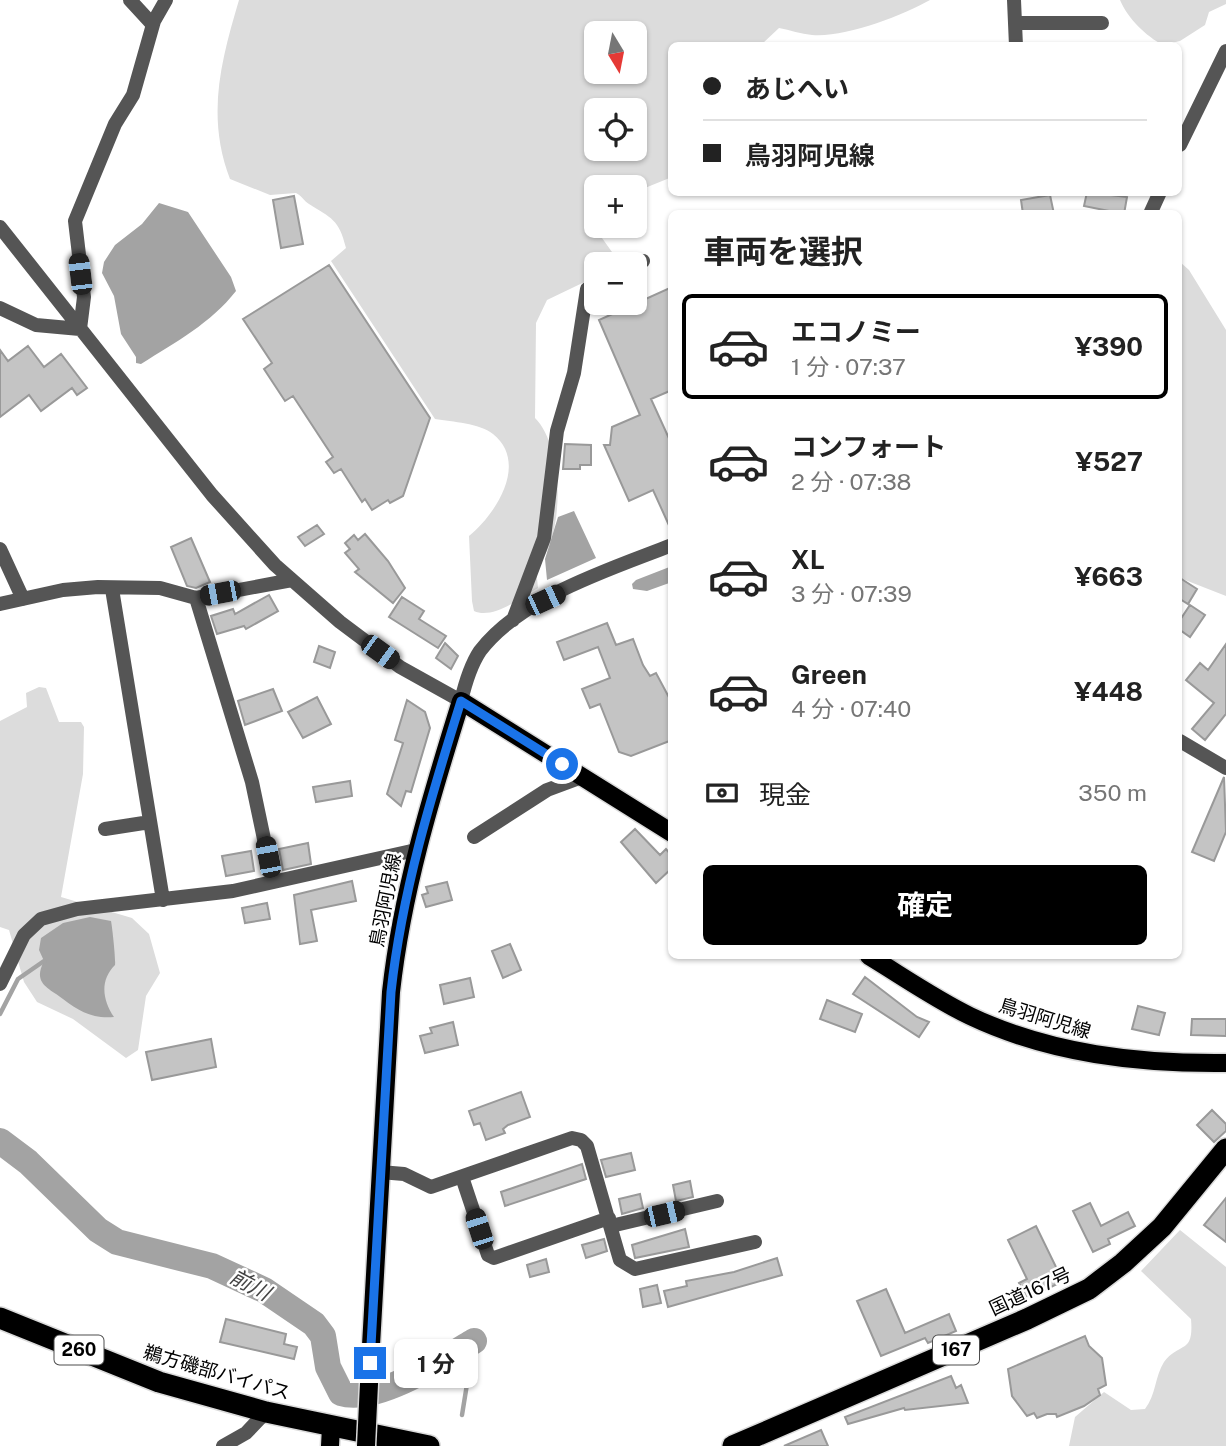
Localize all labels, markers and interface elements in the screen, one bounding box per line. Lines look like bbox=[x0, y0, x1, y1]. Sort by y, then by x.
north arrow bbox=[584, 21, 648, 84]
map controls bbox=[584, 21, 647, 315]
text: あじへい bbox=[745, 73, 849, 104]
button: locate bbox=[584, 98, 647, 161]
text: 鳥羽阿児線 bbox=[745, 140, 875, 171]
button: + bbox=[584, 175, 647, 238]
text: 車両を選択 bbox=[703, 233, 863, 270]
car bbox=[68, 252, 93, 296]
button: − bbox=[584, 252, 647, 315]
icon: car bbox=[707, 315, 770, 378]
text: エコノミー bbox=[791, 316, 921, 347]
text: ¥390 bbox=[1075, 331, 1143, 362]
text: 1 分 · 07:37 bbox=[791, 353, 906, 380]
icon: car bbox=[707, 430, 770, 493]
text: コンフォート bbox=[791, 431, 946, 462]
text: ¥527 bbox=[1076, 446, 1143, 477]
text: 2 分 · 07:38 bbox=[791, 468, 912, 495]
text: XL bbox=[791, 544, 825, 575]
icon: car bbox=[707, 545, 770, 608]
text: ¥663 bbox=[1074, 561, 1143, 592]
car bbox=[198, 579, 243, 607]
text: 3 分 · 07:39 bbox=[791, 580, 912, 607]
car bbox=[522, 582, 569, 618]
car bbox=[357, 631, 404, 673]
text: Green bbox=[791, 659, 867, 690]
icon: car bbox=[707, 660, 770, 723]
text: ¥448 bbox=[1074, 676, 1143, 707]
text: 4 分 · 07:40 bbox=[791, 695, 911, 722]
route start bbox=[546, 748, 578, 780]
icon: cash bbox=[703, 774, 741, 812]
text: 現金 bbox=[759, 779, 811, 810]
text: 350 m bbox=[1078, 779, 1147, 806]
car bbox=[254, 834, 283, 880]
street label: 鳥羽阿児線 bbox=[365, 851, 405, 949]
button: 確定 bbox=[703, 865, 1147, 945]
street label: 鳥羽阿児線 bbox=[996, 994, 1094, 1042]
car bbox=[642, 1199, 687, 1229]
car bbox=[463, 1206, 496, 1252]
street label: 国道167号 bbox=[986, 1263, 1074, 1319]
water label: 前川 bbox=[226, 1264, 276, 1306]
road number: 260 bbox=[55, 1336, 104, 1364]
road number: 167 bbox=[933, 1336, 979, 1364]
callout: 1 分 bbox=[394, 1338, 478, 1388]
street label: 鵜方磯部バイパス bbox=[141, 1341, 293, 1403]
route end bbox=[354, 1347, 386, 1379]
text: 1 分 bbox=[417, 1350, 455, 1377]

